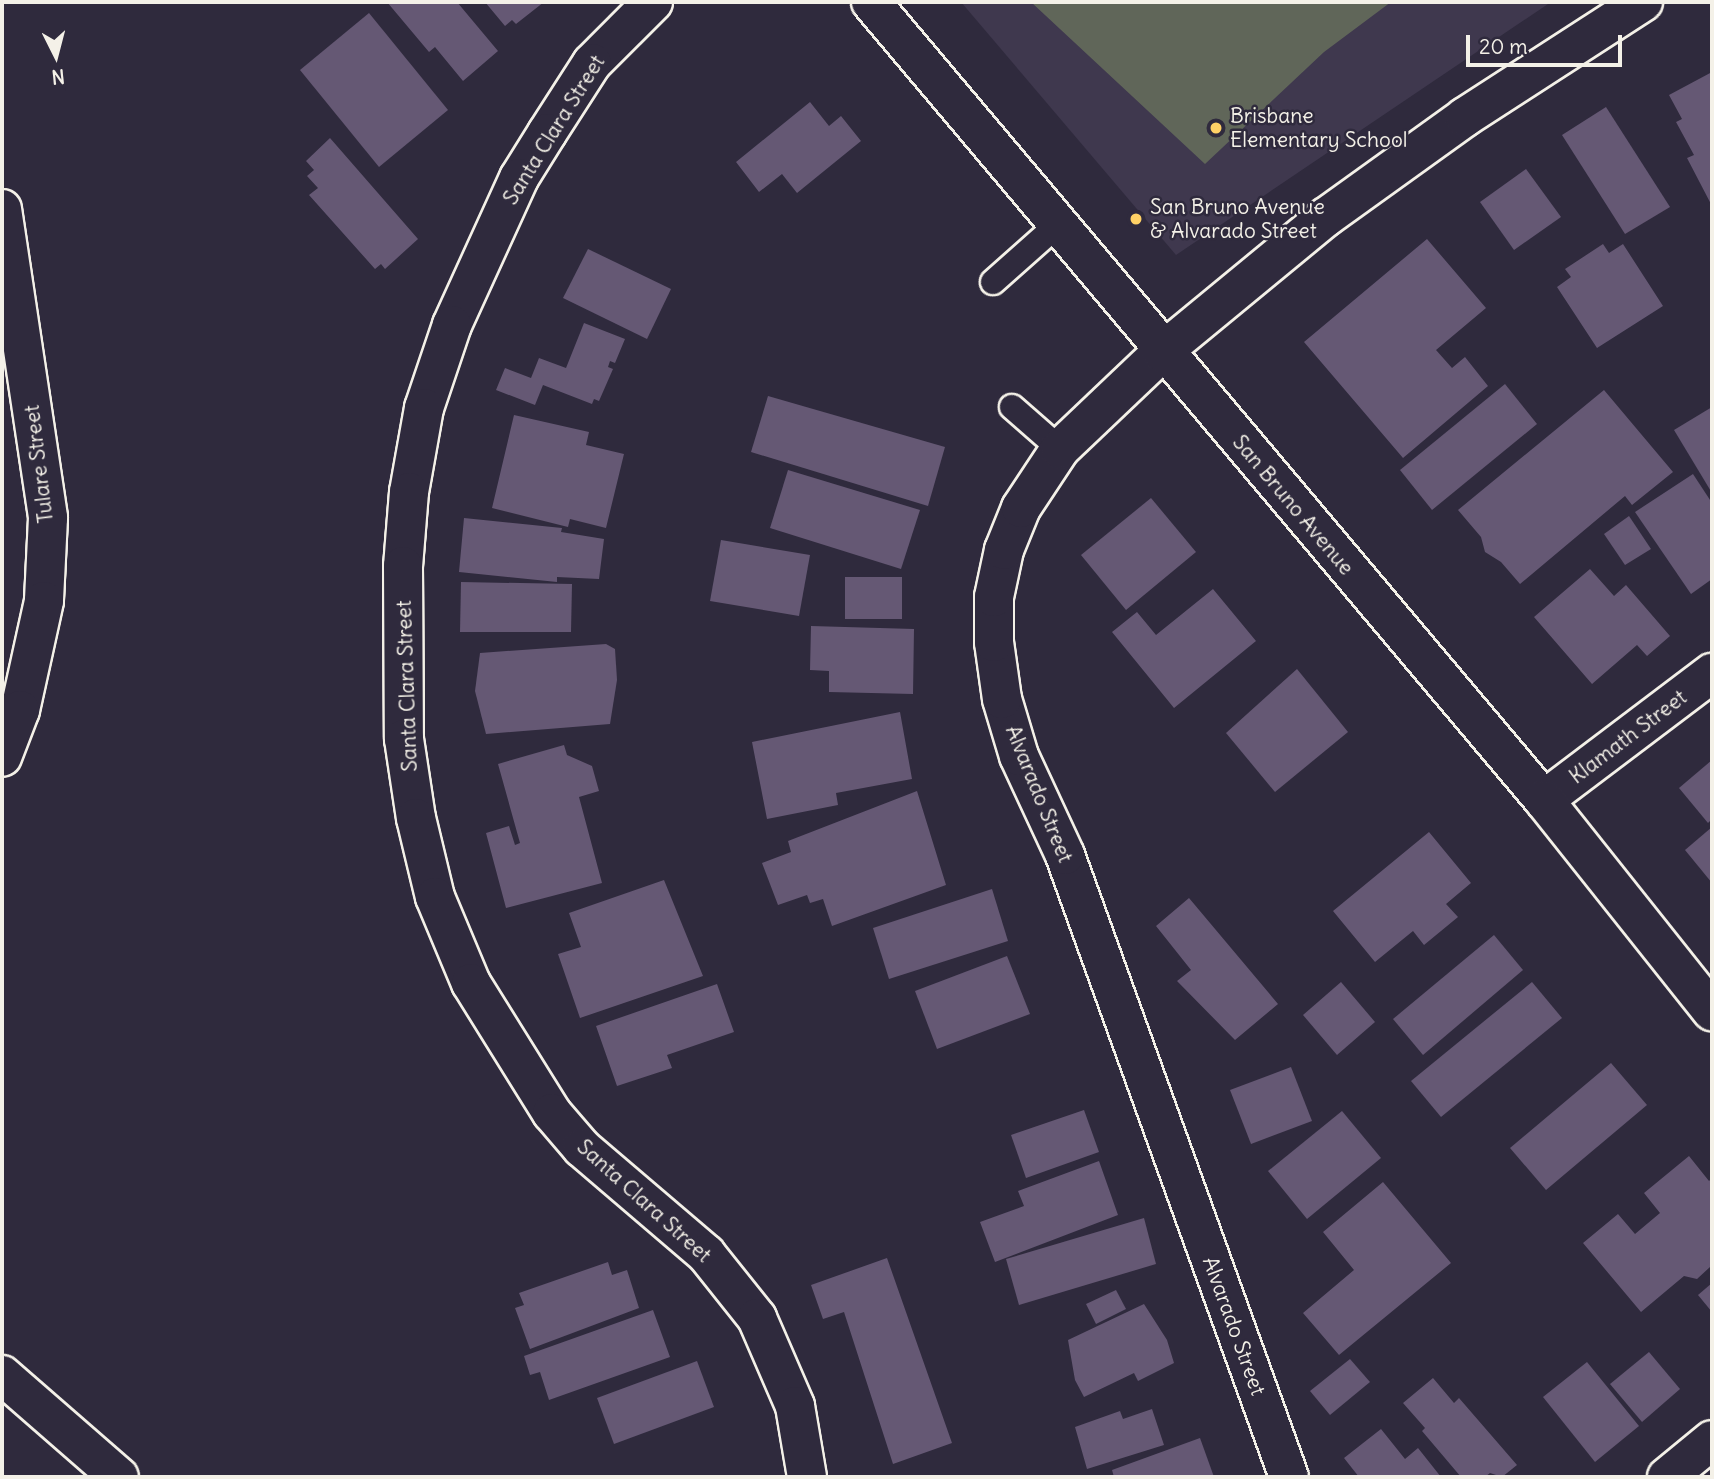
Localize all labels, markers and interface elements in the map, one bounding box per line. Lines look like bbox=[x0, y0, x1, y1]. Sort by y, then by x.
north arrow bbox=[21, 21, 91, 91]
scale bar bbox=[1469, 21, 1625, 65]
text: 20 m bbox=[1479, 33, 1528, 60]
street label: Santa Clara Street bbox=[498, 51, 610, 209]
text: N bbox=[50, 64, 66, 90]
place label: Brisbane Elementary School bbox=[1230, 103, 1407, 153]
marker: Brisbane Elementary School bbox=[1208, 120, 1224, 136]
place label: San Bruno Avenue & Alvarado Street bbox=[1150, 194, 1325, 244]
marker: San Bruno Avenue & Alvarado Street bbox=[1128, 211, 1144, 227]
street label: Tulare Street bbox=[19, 404, 59, 524]
street label: San Bruno Avenue bbox=[1227, 430, 1359, 580]
street label: Santa Clara Street bbox=[391, 600, 423, 772]
street label: Klamath Street bbox=[1564, 685, 1692, 789]
street label: Alvarado Street bbox=[1000, 722, 1078, 866]
street label: Santa Clara Street bbox=[572, 1134, 716, 1268]
street label: Alvarado Street bbox=[1197, 1253, 1271, 1399]

